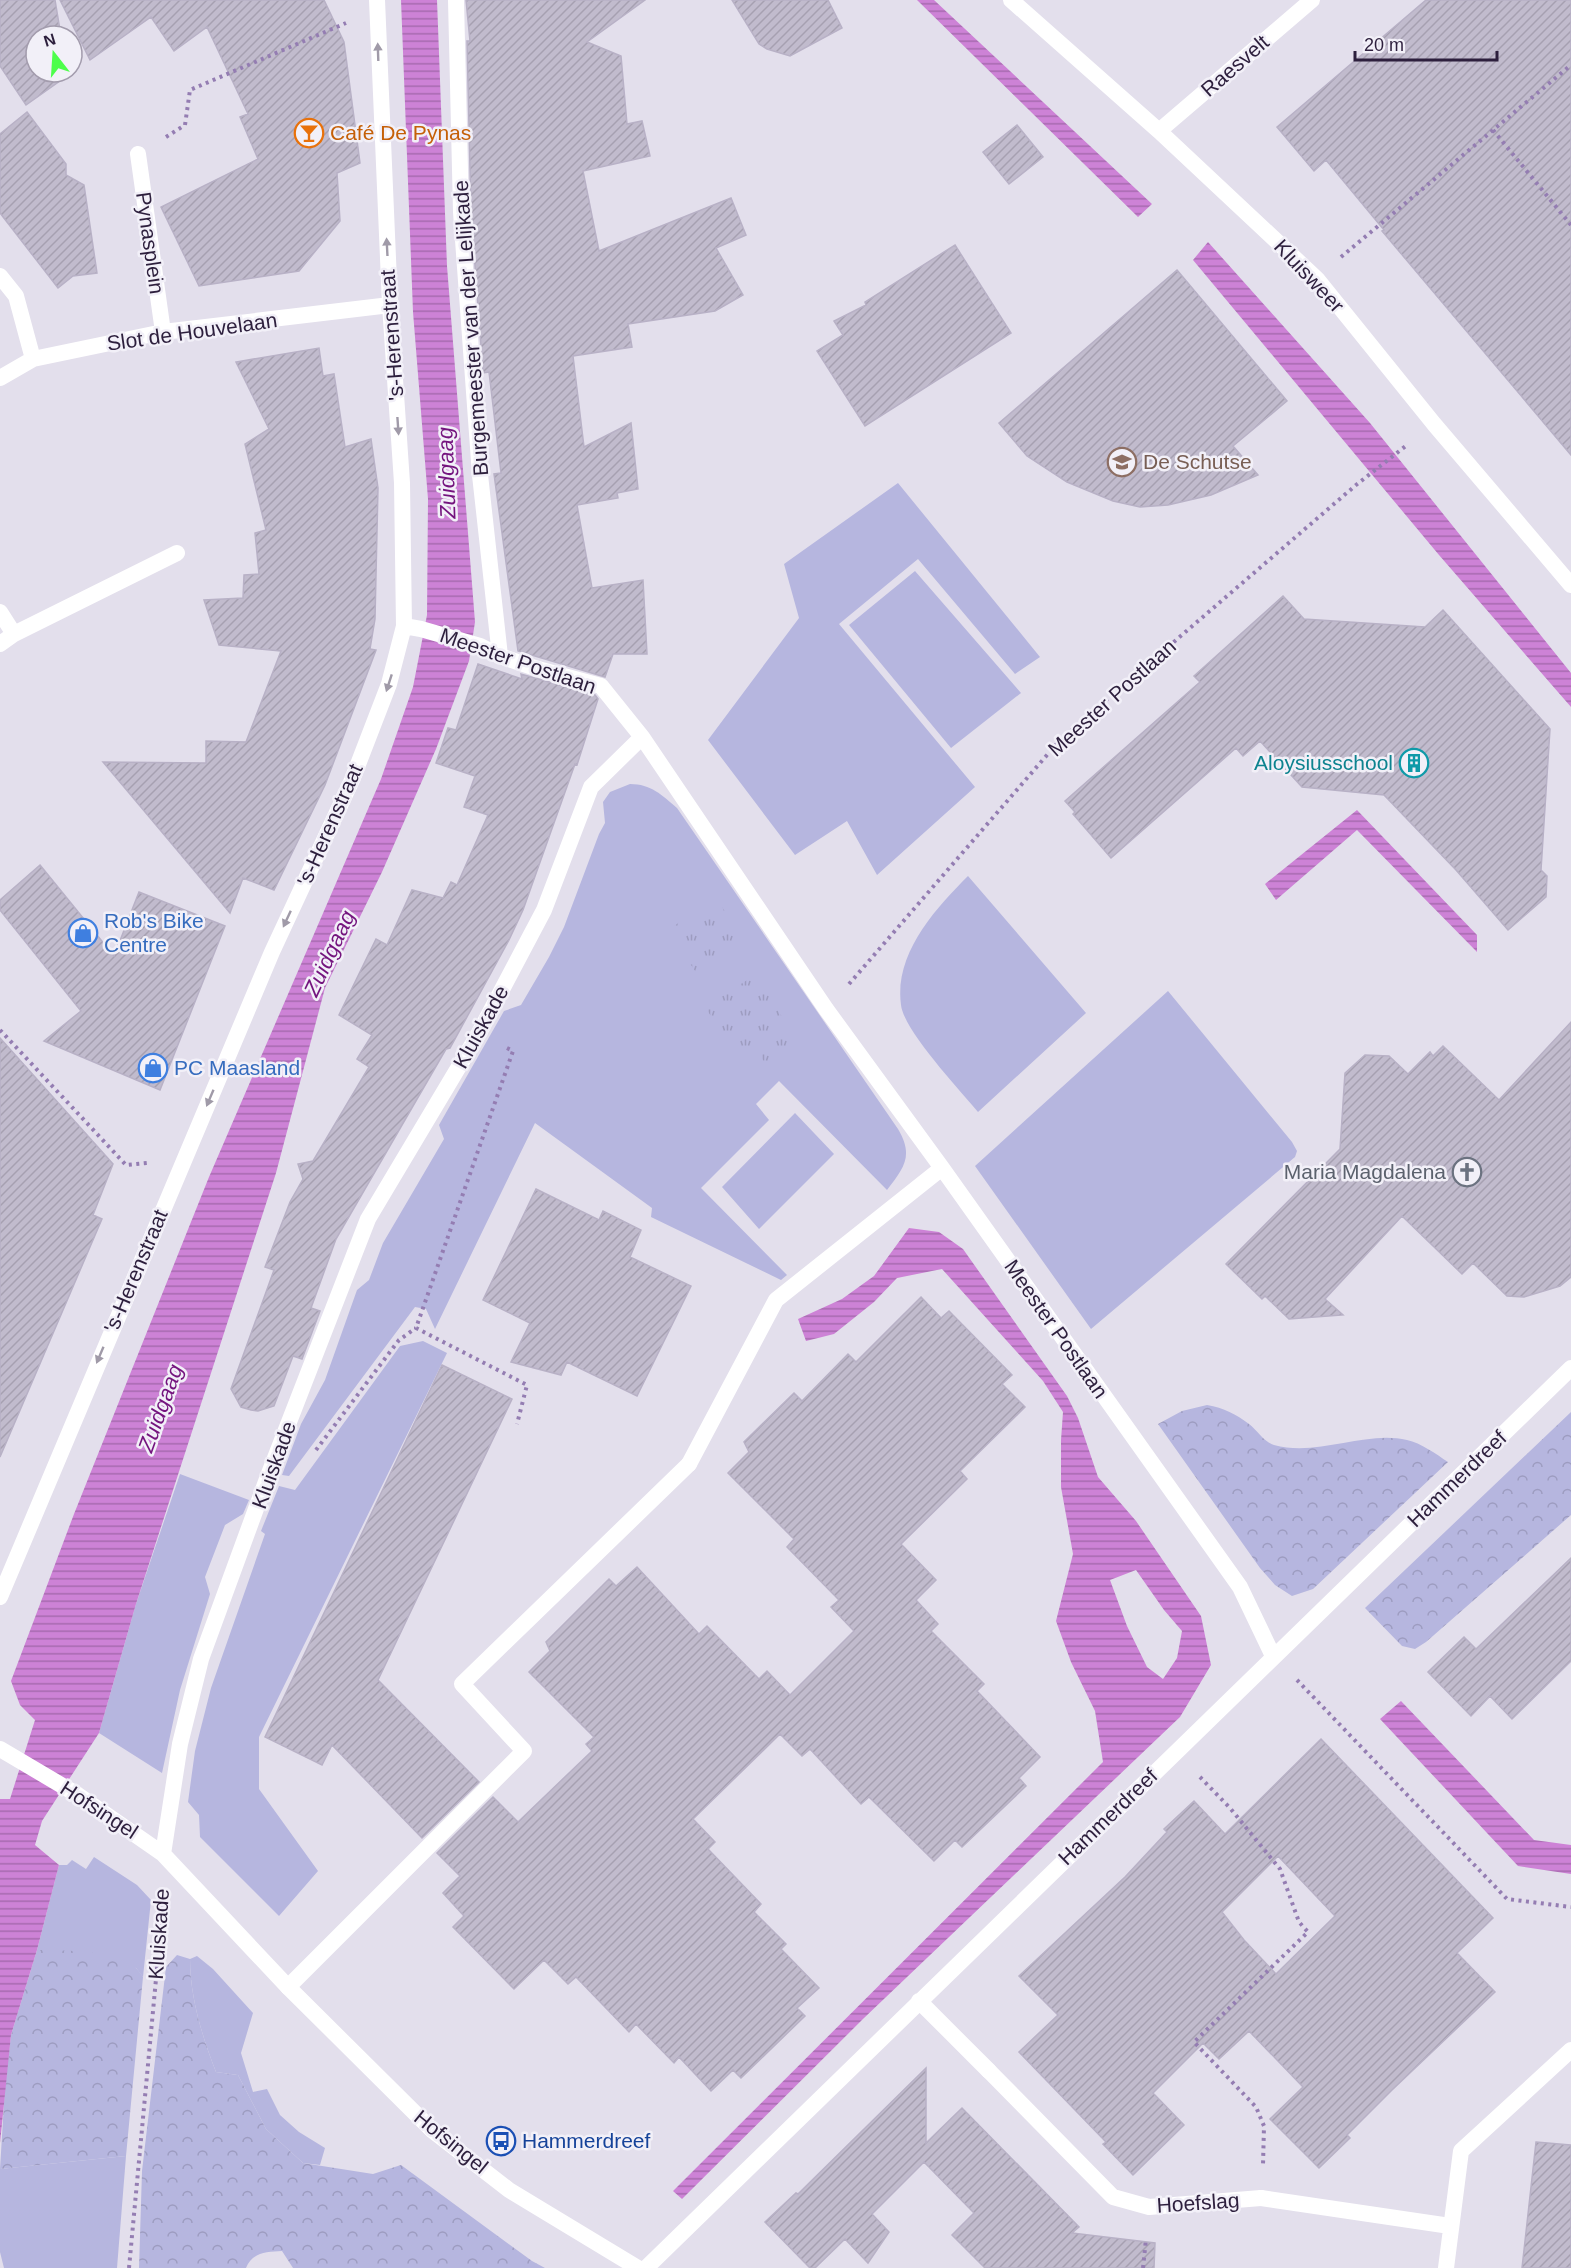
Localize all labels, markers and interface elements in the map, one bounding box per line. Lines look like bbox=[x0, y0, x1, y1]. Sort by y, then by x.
north arrow bbox=[24, 24, 84, 84]
scale bar bbox=[1355, 24, 1498, 62]
text: N bbox=[42, 30, 58, 50]
street label: Raesvelt bbox=[1196, 30, 1273, 101]
text: 20 m bbox=[1364, 35, 1404, 55]
one-way arrow bbox=[374, 42, 383, 61]
bar icon: Café De Pynas bbox=[293, 117, 325, 149]
place label: Café De Pynas bbox=[330, 121, 471, 144]
street label: Burgemeester van der Lelijkade bbox=[449, 179, 492, 477]
street label: Pynasplein bbox=[132, 190, 169, 295]
street label: Kluisweer bbox=[1270, 235, 1349, 317]
one-way arrow bbox=[382, 237, 391, 256]
street label: 's-Herenstraat bbox=[375, 269, 408, 401]
street label: Slot de Houvelaan bbox=[105, 308, 279, 355]
one-way arrow bbox=[393, 417, 403, 436]
water label: Zuidgaag bbox=[432, 426, 461, 520]
school or university icon: De Schutse bbox=[1106, 446, 1138, 478]
place label: De Schutse bbox=[1143, 450, 1252, 473]
street label: Meester Postlaan bbox=[437, 623, 599, 698]
street label: Meester Postlaan bbox=[1043, 634, 1180, 761]
one-way arrow bbox=[384, 674, 393, 692]
building icon: Aloysiusschool bbox=[1398, 747, 1430, 779]
place label: Aloysiusschool bbox=[1254, 751, 1393, 774]
street label: 's-Herenstraat bbox=[292, 760, 367, 889]
water label: Zuidgaag bbox=[298, 906, 360, 1001]
place label: Rob's Bike Centre bbox=[104, 909, 204, 956]
one-way arrow bbox=[282, 911, 291, 928]
shop icon: Rob's Bike Centre bbox=[67, 917, 99, 949]
street label: Kluiskade bbox=[448, 981, 513, 1072]
shop icon: PC Maasland bbox=[137, 1052, 169, 1084]
place label: PC Maasland bbox=[174, 1056, 300, 1079]
one-way arrow bbox=[205, 1090, 214, 1107]
church icon: Maria Magdalena bbox=[1451, 1156, 1483, 1188]
place label: Maria Magdalena bbox=[1284, 1160, 1446, 1183]
street label: 's-Herenstraat bbox=[99, 1206, 172, 1336]
street label: Meester Postlaan bbox=[1000, 1255, 1113, 1402]
one-way arrow bbox=[95, 1347, 105, 1365]
water label: Zuidgaag bbox=[133, 1360, 188, 1456]
street label: Kluiskade bbox=[247, 1418, 300, 1512]
street label: Hammerdreef bbox=[1402, 1426, 1511, 1532]
street label: Hammerdreef bbox=[1053, 1764, 1162, 1870]
street label: Hofsingel bbox=[56, 1776, 142, 1843]
street label: Kluiskade bbox=[144, 1888, 173, 1980]
street label: Hofsingel bbox=[410, 2105, 493, 2178]
bus stop icon: Hammerdreef bbox=[485, 2125, 517, 2157]
place label: Hammerdreef bbox=[522, 2129, 651, 2152]
street label: Hoefslag bbox=[1156, 2188, 1240, 2217]

